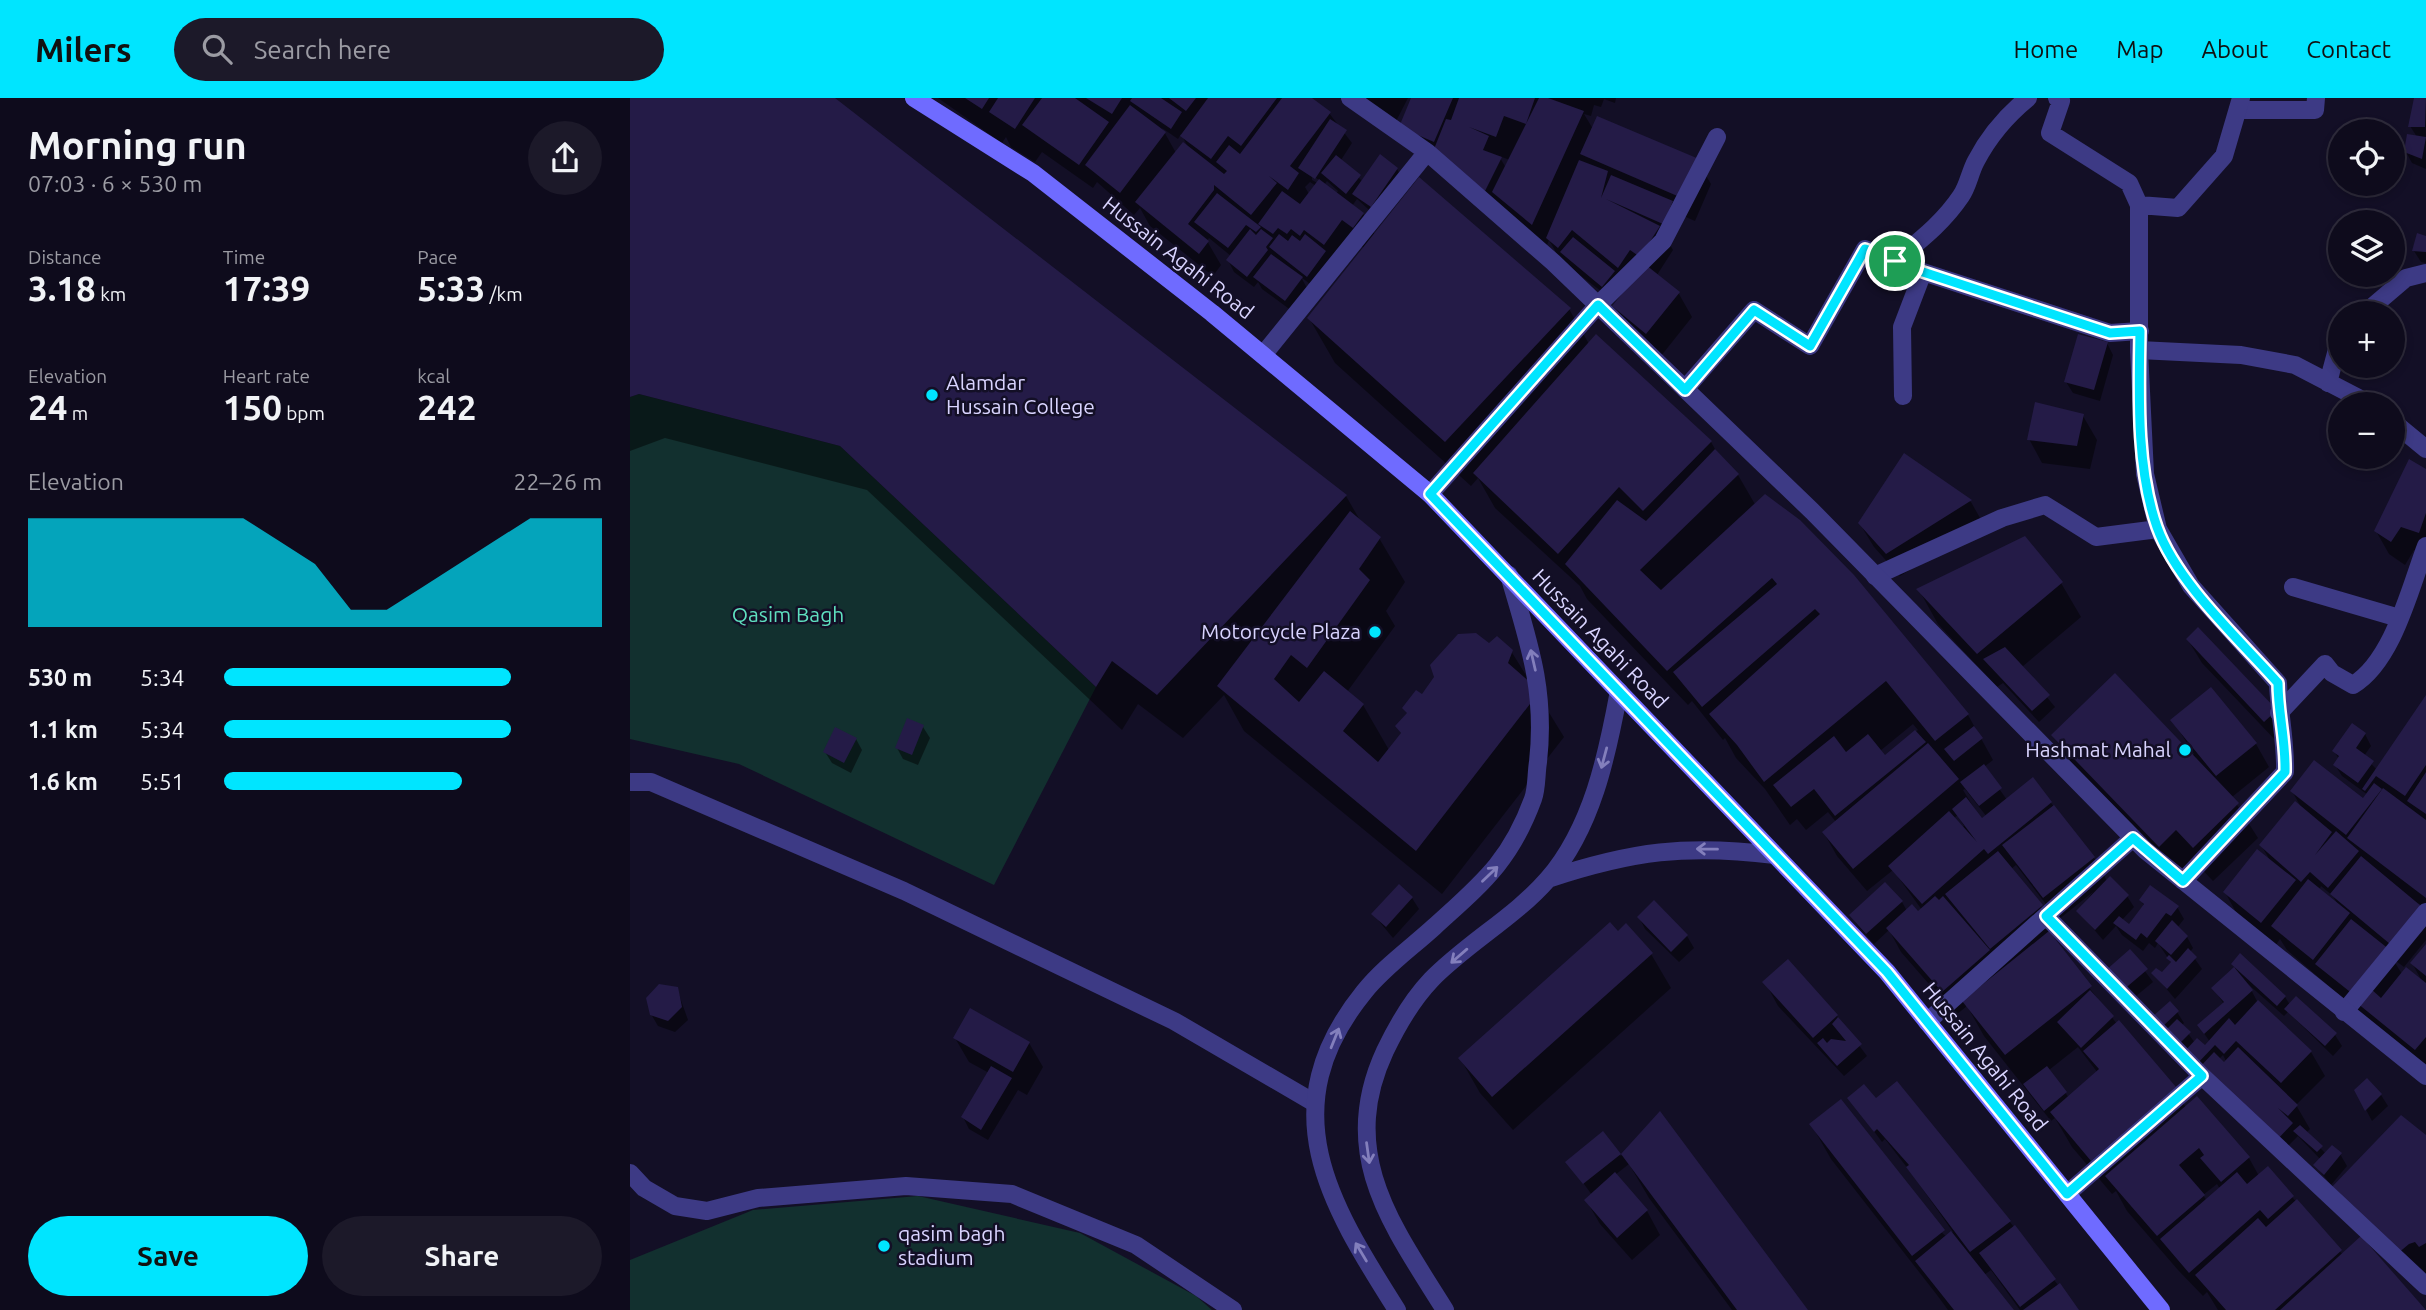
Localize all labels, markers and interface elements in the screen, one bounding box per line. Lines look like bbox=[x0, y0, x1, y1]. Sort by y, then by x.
search box bbox=[174, 18, 664, 81]
icon: search bbox=[198, 30, 236, 68]
text: Milers bbox=[35, 31, 132, 68]
text: Search here bbox=[254, 35, 391, 64]
text: Home bbox=[2013, 36, 2078, 63]
text: Map bbox=[2116, 36, 2163, 63]
text: About bbox=[2201, 36, 2268, 63]
text: Contact bbox=[2306, 36, 2391, 63]
map controls bbox=[2328, 119, 2405, 469]
button: locate bbox=[2328, 119, 2405, 196]
button: share bbox=[528, 121, 602, 195]
text: Morning run bbox=[28, 124, 247, 166]
text: 07:03 · 6 × 530 m bbox=[28, 171, 202, 196]
street label: Hussain Agahi Road bbox=[1099, 191, 1259, 323]
button: layers bbox=[2328, 210, 2405, 287]
pin bbox=[1865, 231, 1925, 291]
icon: arrive bbox=[1876, 242, 1914, 280]
text: Distance bbox=[28, 246, 102, 268]
text: Time bbox=[223, 246, 265, 268]
text: Pace bbox=[417, 246, 458, 268]
text: 3.18 bbox=[28, 268, 96, 308]
text: 17:39 bbox=[223, 268, 310, 308]
text: 5:33 bbox=[417, 268, 485, 308]
text: km bbox=[96, 283, 126, 305]
text: /km bbox=[485, 283, 523, 305]
button: + bbox=[2328, 301, 2405, 378]
text: Elevation bbox=[28, 365, 107, 387]
text: Heart rate bbox=[223, 365, 310, 387]
text: kcal bbox=[417, 365, 450, 387]
place label: Alamdar Hussain College bbox=[946, 370, 1095, 418]
text: 24 bbox=[28, 387, 67, 427]
text: 150 bbox=[223, 387, 282, 427]
text: 242 bbox=[417, 387, 477, 427]
marker: Alamdar Hussain College bbox=[924, 387, 940, 403]
button: − bbox=[2328, 392, 2405, 469]
text: m bbox=[67, 402, 88, 424]
text: bpm bbox=[282, 402, 325, 424]
text: Elevation bbox=[28, 469, 124, 494]
text: 22–26 m bbox=[514, 469, 602, 494]
street label: Hussain Agahi Road bbox=[1528, 564, 1673, 713]
park label: Qasim Bagh bbox=[732, 602, 844, 626]
place label: Motorcycle Plaza bbox=[1201, 619, 1361, 643]
marker: Motorcycle Plaza bbox=[1367, 624, 1383, 640]
one-way arrow bbox=[1526, 649, 1540, 672]
text: 530 m bbox=[28, 665, 92, 690]
text: 5:34 bbox=[140, 665, 185, 690]
text: 1.1 km bbox=[28, 717, 98, 742]
text: 5:34 bbox=[140, 717, 185, 742]
place label: Hashmat Mahal bbox=[2025, 737, 2171, 761]
marker: Hashmat Mahal bbox=[2177, 742, 2193, 758]
one-way arrow bbox=[1597, 746, 1610, 769]
text: 1.6 km bbox=[28, 769, 98, 794]
text: 5:51 bbox=[140, 769, 185, 794]
one-way arrow bbox=[1695, 842, 1718, 855]
one-way arrow bbox=[1482, 866, 1499, 883]
one-way arrow bbox=[1450, 948, 1468, 964]
street label: Hussain Agahi Road bbox=[1918, 977, 2053, 1136]
one-way arrow bbox=[1329, 1027, 1342, 1049]
one-way arrow bbox=[1362, 1141, 1375, 1164]
button: Save bbox=[28, 1216, 308, 1296]
button: Share bbox=[322, 1216, 602, 1296]
place label: qasim bagh stadium bbox=[898, 1221, 1005, 1269]
marker: qasim bagh stadium bbox=[876, 1238, 892, 1254]
one-way arrow bbox=[1353, 1243, 1367, 1263]

